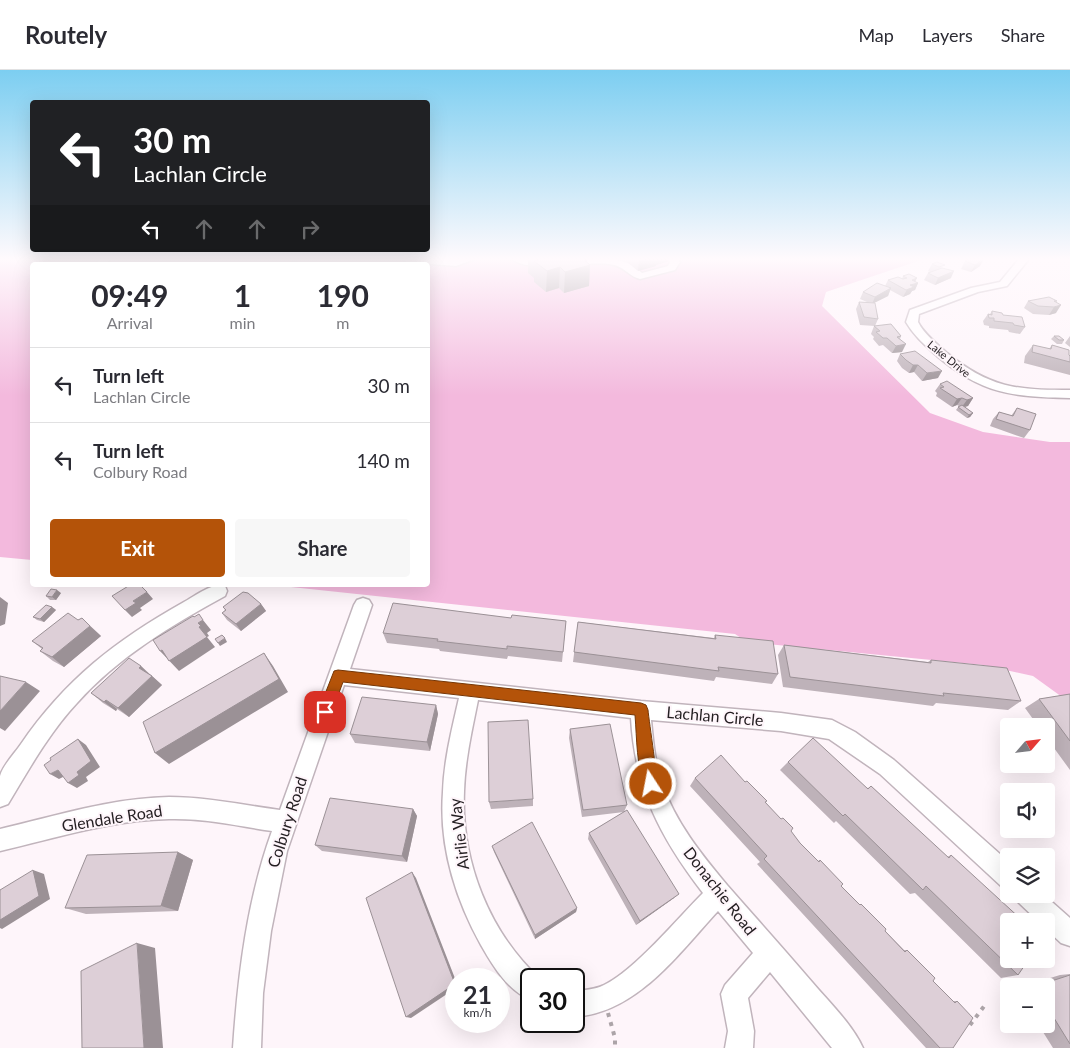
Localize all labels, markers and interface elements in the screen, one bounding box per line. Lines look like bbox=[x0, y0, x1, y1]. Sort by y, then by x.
text: Routely bbox=[25, 20, 107, 49]
text: Map bbox=[858, 24, 894, 46]
text: Layers bbox=[922, 24, 973, 46]
text: Share bbox=[1001, 24, 1045, 46]
text: 30 m bbox=[133, 118, 211, 160]
icon: left bbox=[50, 120, 115, 185]
text: Lachlan Circle bbox=[133, 160, 267, 187]
icon: left bbox=[137, 215, 165, 243]
icon: ahead bbox=[190, 215, 218, 243]
icon: ahead bbox=[243, 215, 271, 243]
icon: right bbox=[296, 215, 324, 243]
text: 09:49 bbox=[91, 277, 168, 313]
text: 1 bbox=[234, 277, 251, 313]
text: 190 bbox=[317, 277, 369, 313]
text: Arrival bbox=[107, 313, 153, 332]
text: min bbox=[230, 313, 256, 332]
text: m bbox=[336, 313, 349, 332]
street label: Lake Drive bbox=[925, 337, 973, 380]
text: Turn left bbox=[93, 364, 164, 387]
icon: left bbox=[50, 371, 78, 399]
text: 30 m bbox=[367, 374, 410, 397]
text: Lachlan Circle bbox=[93, 387, 190, 406]
text: Turn left bbox=[93, 439, 164, 462]
icon: left bbox=[50, 446, 78, 474]
text: 140 m bbox=[356, 449, 410, 472]
text: Colbury Road bbox=[93, 462, 188, 481]
button: Exit bbox=[50, 519, 225, 577]
button: Share bbox=[235, 519, 410, 577]
pin bbox=[304, 691, 346, 733]
icon: arrive bbox=[311, 698, 339, 726]
street label: Lachlan Circle bbox=[666, 702, 764, 729]
north arrow bbox=[1000, 718, 1055, 772]
map controls bbox=[1000, 718, 1055, 1033]
position arrow bbox=[624, 757, 676, 809]
street label: Colbury Road bbox=[263, 774, 310, 870]
button: sound bbox=[1000, 783, 1055, 838]
street label: Airlie Way bbox=[445, 796, 472, 871]
street label: Glendale Road bbox=[60, 800, 164, 835]
street label: Donachie Road bbox=[680, 843, 761, 938]
button: layers bbox=[1000, 848, 1055, 903]
button: + bbox=[1000, 913, 1055, 968]
speed limit sign: 30 bbox=[520, 968, 585, 1033]
button: − bbox=[1000, 978, 1055, 1033]
text: 21 bbox=[463, 979, 492, 1009]
text: km/h bbox=[463, 1005, 492, 1020]

